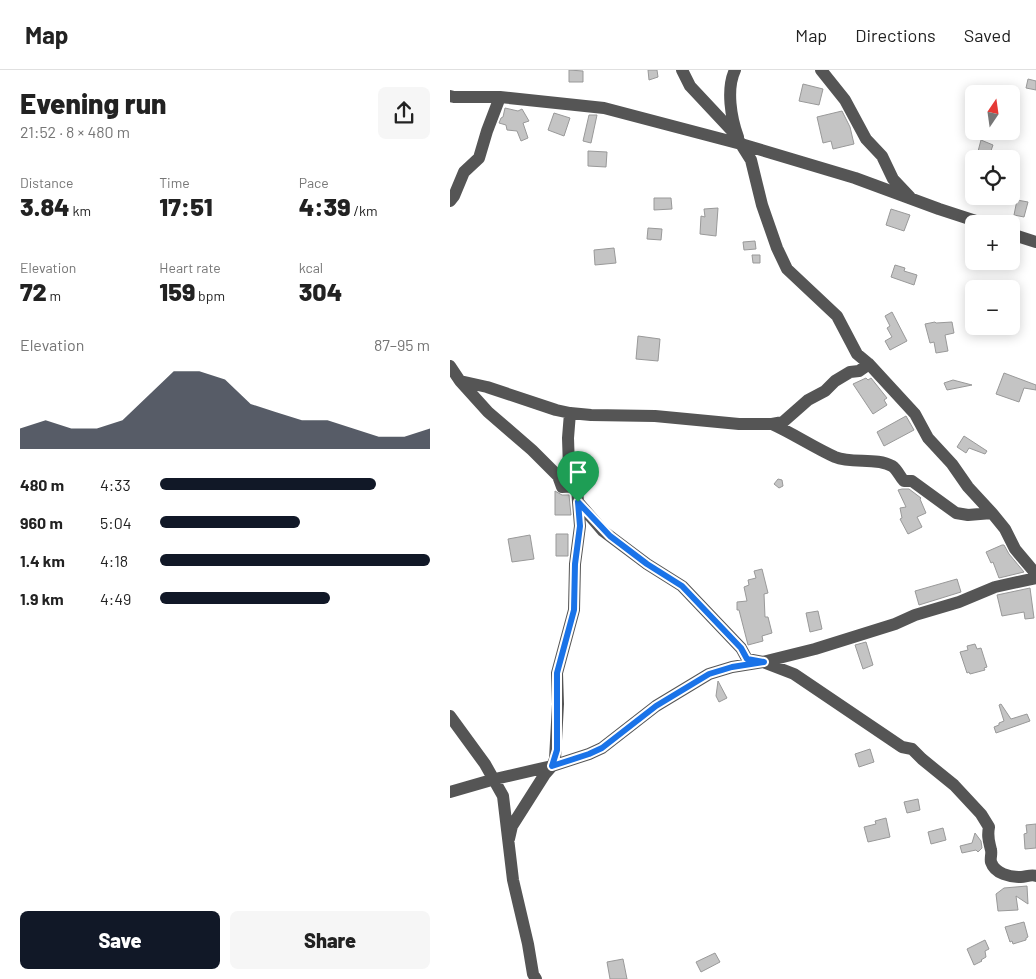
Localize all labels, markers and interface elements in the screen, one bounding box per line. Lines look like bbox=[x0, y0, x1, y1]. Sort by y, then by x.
text: Map bbox=[25, 20, 68, 49]
text: Map bbox=[795, 24, 827, 46]
text: Directions bbox=[855, 24, 936, 46]
text: Saved bbox=[964, 24, 1011, 46]
north arrow bbox=[965, 85, 1020, 140]
map controls bbox=[965, 85, 1020, 335]
text: Evening run bbox=[20, 86, 166, 120]
button: share bbox=[378, 87, 430, 139]
text: 21:52 · 8 × 480 m bbox=[20, 122, 130, 141]
button: locate bbox=[965, 150, 1020, 205]
text: Distance bbox=[20, 174, 73, 191]
text: Time bbox=[159, 174, 190, 191]
text: Pace bbox=[299, 174, 329, 191]
text: 3.84 bbox=[20, 191, 70, 221]
text: 17:51 bbox=[159, 191, 213, 221]
text: 4:39 bbox=[299, 191, 351, 221]
text: km bbox=[70, 202, 91, 219]
text: /km bbox=[351, 202, 378, 219]
button: + bbox=[965, 215, 1020, 270]
text: Elevation bbox=[20, 259, 76, 276]
text: Heart rate bbox=[159, 259, 221, 276]
text: kcal bbox=[299, 259, 323, 276]
text: 72 bbox=[20, 276, 47, 306]
text: 159 bbox=[159, 276, 195, 306]
text: 304 bbox=[299, 276, 342, 306]
button: − bbox=[965, 280, 1020, 335]
text: m bbox=[47, 287, 61, 304]
text: bpm bbox=[195, 287, 225, 304]
text: Elevation bbox=[20, 335, 84, 354]
text: 87–95 m bbox=[374, 335, 430, 354]
pin bbox=[557, 451, 599, 502]
icon: arrive bbox=[564, 458, 592, 486]
text: 480 m bbox=[20, 475, 64, 494]
text: 4:33 bbox=[100, 475, 131, 494]
text: 960 m bbox=[20, 513, 63, 532]
text: 5:04 bbox=[100, 513, 132, 532]
text: 1.4 km bbox=[20, 551, 65, 570]
text: 4:18 bbox=[100, 551, 128, 570]
text: 1.9 km bbox=[20, 589, 64, 608]
text: 4:49 bbox=[100, 589, 131, 608]
button: Save bbox=[20, 911, 220, 969]
button: Share bbox=[230, 911, 430, 969]

